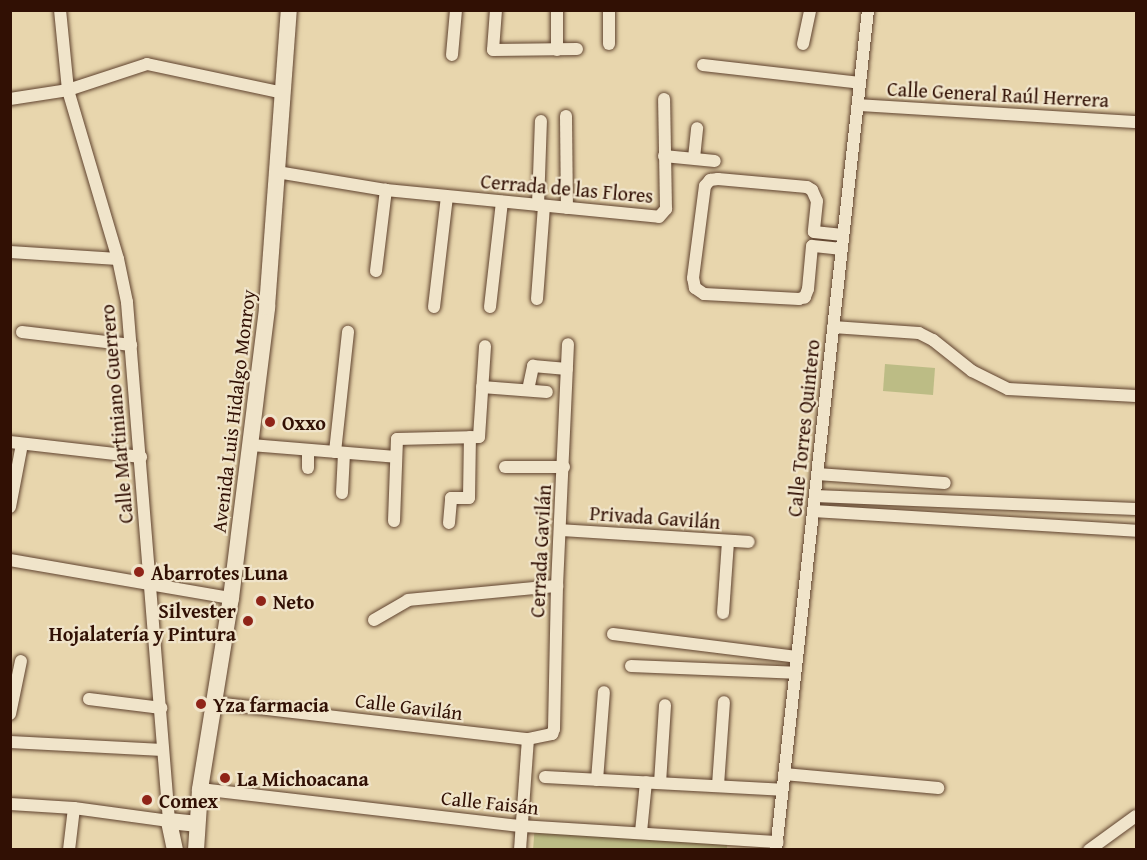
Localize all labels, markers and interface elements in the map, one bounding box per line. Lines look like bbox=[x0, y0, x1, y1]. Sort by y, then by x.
street label: Calle General Raúl Herrera bbox=[886, 76, 1110, 112]
street label: Cerrada de las Flores bbox=[480, 168, 654, 208]
street label: Avenida Luis Hidalgo Monroy bbox=[206, 288, 260, 534]
street label: Calle Martiniano Guerrero bbox=[94, 303, 138, 525]
street label: Calle Torres Quintero bbox=[782, 338, 824, 518]
place label: Oxxo bbox=[282, 410, 326, 434]
marker: Oxxo bbox=[263, 415, 277, 429]
street label: Cerrada Gavilán bbox=[525, 484, 555, 618]
street label: Privada Gavilán bbox=[589, 500, 721, 534]
place label: Abarrotes Luna bbox=[151, 560, 288, 584]
marker: Abarrotes Luna bbox=[132, 565, 146, 579]
place label: Neto bbox=[273, 589, 314, 613]
marker: Neto bbox=[254, 594, 268, 608]
place label: Silvester Hojalatería y Pintura bbox=[49, 598, 236, 645]
marker: Silvester Hojalatería y Pintura bbox=[241, 614, 255, 628]
street label: Calle Gavilán bbox=[354, 687, 464, 725]
place label: Yza farmacia bbox=[213, 692, 329, 716]
marker: Yza farmacia bbox=[194, 697, 208, 711]
place label: La Michoacana bbox=[237, 766, 369, 790]
marker: La Michoacana bbox=[218, 771, 232, 785]
street label: Calle Faisán bbox=[440, 785, 540, 819]
place label: Comex bbox=[159, 788, 218, 812]
marker: Comex bbox=[140, 793, 154, 807]

